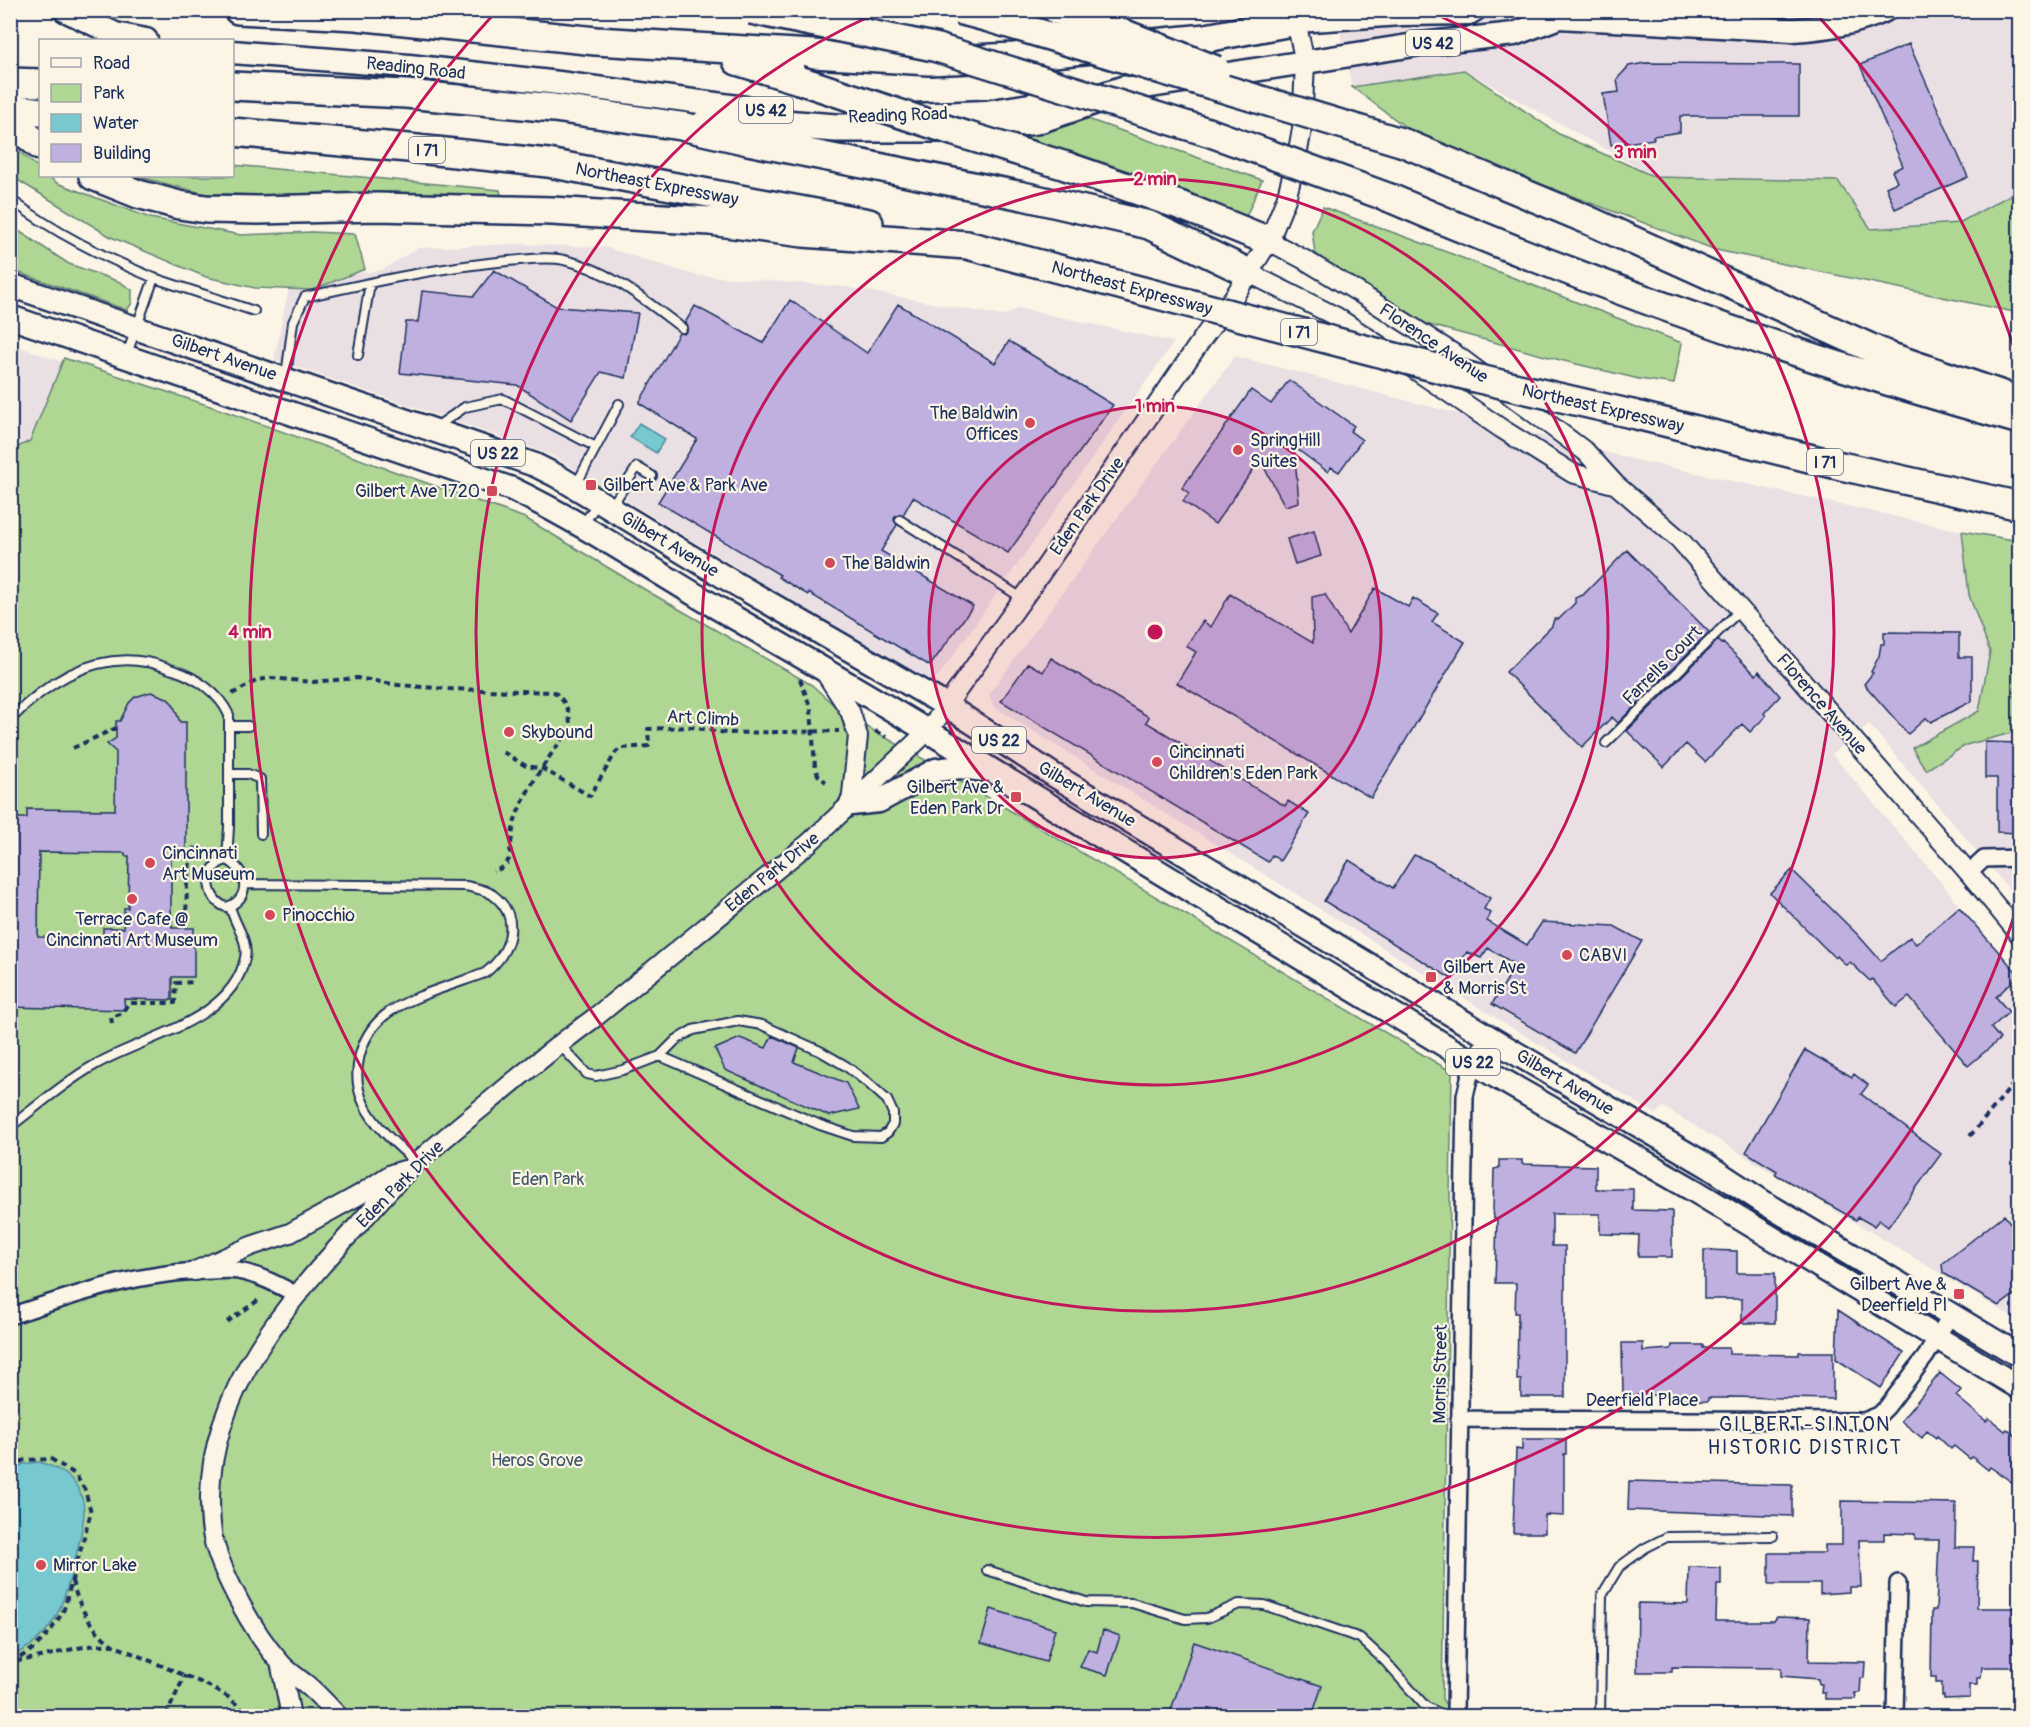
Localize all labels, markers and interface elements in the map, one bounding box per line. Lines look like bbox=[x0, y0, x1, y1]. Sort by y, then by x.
road number: US 42 bbox=[1406, 30, 1460, 56]
legend bbox=[39, 39, 234, 177]
text: Road bbox=[93, 52, 130, 75]
street label: Reading Road bbox=[365, 52, 467, 85]
text: Park bbox=[93, 82, 125, 105]
road number: US 42 bbox=[739, 97, 793, 123]
street label: Reading Road bbox=[848, 102, 948, 129]
text: Water bbox=[93, 112, 139, 135]
road number: I 71 bbox=[409, 137, 445, 163]
text: 3 min bbox=[1613, 141, 1657, 164]
text: Building bbox=[93, 142, 151, 165]
street label: Northeast Expressway bbox=[573, 157, 741, 212]
text: 2 min bbox=[1133, 168, 1177, 191]
street label: Northeast Expressway bbox=[1049, 256, 1215, 321]
street label: Florence Avenue bbox=[1375, 298, 1493, 388]
road number: I 71 bbox=[1281, 319, 1317, 345]
street label: Gilbert Avenue bbox=[168, 329, 280, 386]
street label: Northeast Expressway bbox=[1520, 379, 1686, 438]
text: 1 min bbox=[1135, 395, 1175, 418]
place label: The Baldwin Offices bbox=[930, 402, 1018, 446]
marker: The Baldwin Offices bbox=[1023, 416, 1037, 430]
place label: SpringHill Suites bbox=[1250, 429, 1321, 473]
road number: US 22 bbox=[471, 440, 525, 466]
marker: SpringHill Suites bbox=[1231, 443, 1245, 457]
road number: I 71 bbox=[1807, 449, 1843, 475]
street label: Eden Park Drive bbox=[1045, 453, 1130, 560]
place label: Gilbert Ave & Park Ave bbox=[603, 474, 768, 497]
marker: Gilbert Ave & Park Ave bbox=[584, 478, 598, 492]
place label: Gilbert Ave 1720 bbox=[355, 480, 480, 503]
marker: Gilbert Ave 1720 bbox=[485, 484, 499, 498]
street label: Gilbert Avenue bbox=[617, 506, 723, 583]
place label: The Baldwin bbox=[842, 552, 930, 575]
marker: The Baldwin bbox=[823, 556, 837, 570]
street label: Farrells Court bbox=[1618, 620, 1708, 710]
text: 4 min bbox=[228, 621, 272, 644]
centre of rings bbox=[1145, 622, 1165, 642]
street label: Florence Avenue bbox=[1771, 649, 1872, 760]
street label: Art Climb bbox=[666, 705, 740, 732]
place label: Skybound bbox=[521, 721, 593, 744]
marker: Skybound bbox=[502, 725, 516, 739]
road number: US 22 bbox=[972, 727, 1026, 753]
place label: Cincinnati Children's Eden Park bbox=[1169, 741, 1318, 785]
marker: Cincinnati Children's Eden Park bbox=[1150, 755, 1164, 769]
street label: Gilbert Avenue bbox=[1034, 756, 1140, 833]
place label: Gilbert Ave & Eden Park Dr bbox=[907, 776, 1005, 820]
marker: Gilbert Ave & Eden Park Dr bbox=[1009, 790, 1023, 804]
street label: Eden Park Drive bbox=[720, 827, 824, 917]
place label: Cincinnati Art Museum bbox=[162, 842, 255, 886]
marker: Cincinnati Art Museum bbox=[143, 856, 157, 870]
marker: Terrace Cafe @ Cincinnati Art Museum bbox=[125, 892, 139, 906]
place label: Pinocchio bbox=[282, 904, 355, 927]
place label: Terrace Cafe @ Cincinnati Art Museum bbox=[46, 908, 218, 952]
marker: Pinocchio bbox=[263, 908, 277, 922]
place label: CABVI bbox=[1579, 944, 1627, 967]
marker: CABVI bbox=[1560, 948, 1574, 962]
place label: Gilbert Ave & Morris St bbox=[1443, 956, 1527, 1000]
marker: Gilbert Ave & Morris St bbox=[1424, 970, 1438, 984]
street label: Gilbert Avenue bbox=[1512, 1044, 1618, 1121]
road number: US 22 bbox=[1446, 1049, 1500, 1075]
street label: Eden Park Drive bbox=[352, 1136, 449, 1233]
park label: Eden Park bbox=[512, 1168, 585, 1191]
place label: Gilbert Ave & Deerfield Pl bbox=[1850, 1273, 1947, 1317]
marker: Gilbert Ave & Deerfield Pl bbox=[1952, 1287, 1966, 1301]
street label: Morris Street bbox=[1428, 1323, 1453, 1424]
street label: Deerfield Place bbox=[1586, 1389, 1698, 1412]
district label: GILBERT-SINTON HISTORIC DISTRICT bbox=[1708, 1412, 1902, 1460]
park label: Heros Grove bbox=[491, 1449, 583, 1472]
place label: Mirror Lake bbox=[53, 1554, 137, 1577]
marker: Mirror Lake bbox=[34, 1558, 48, 1572]

